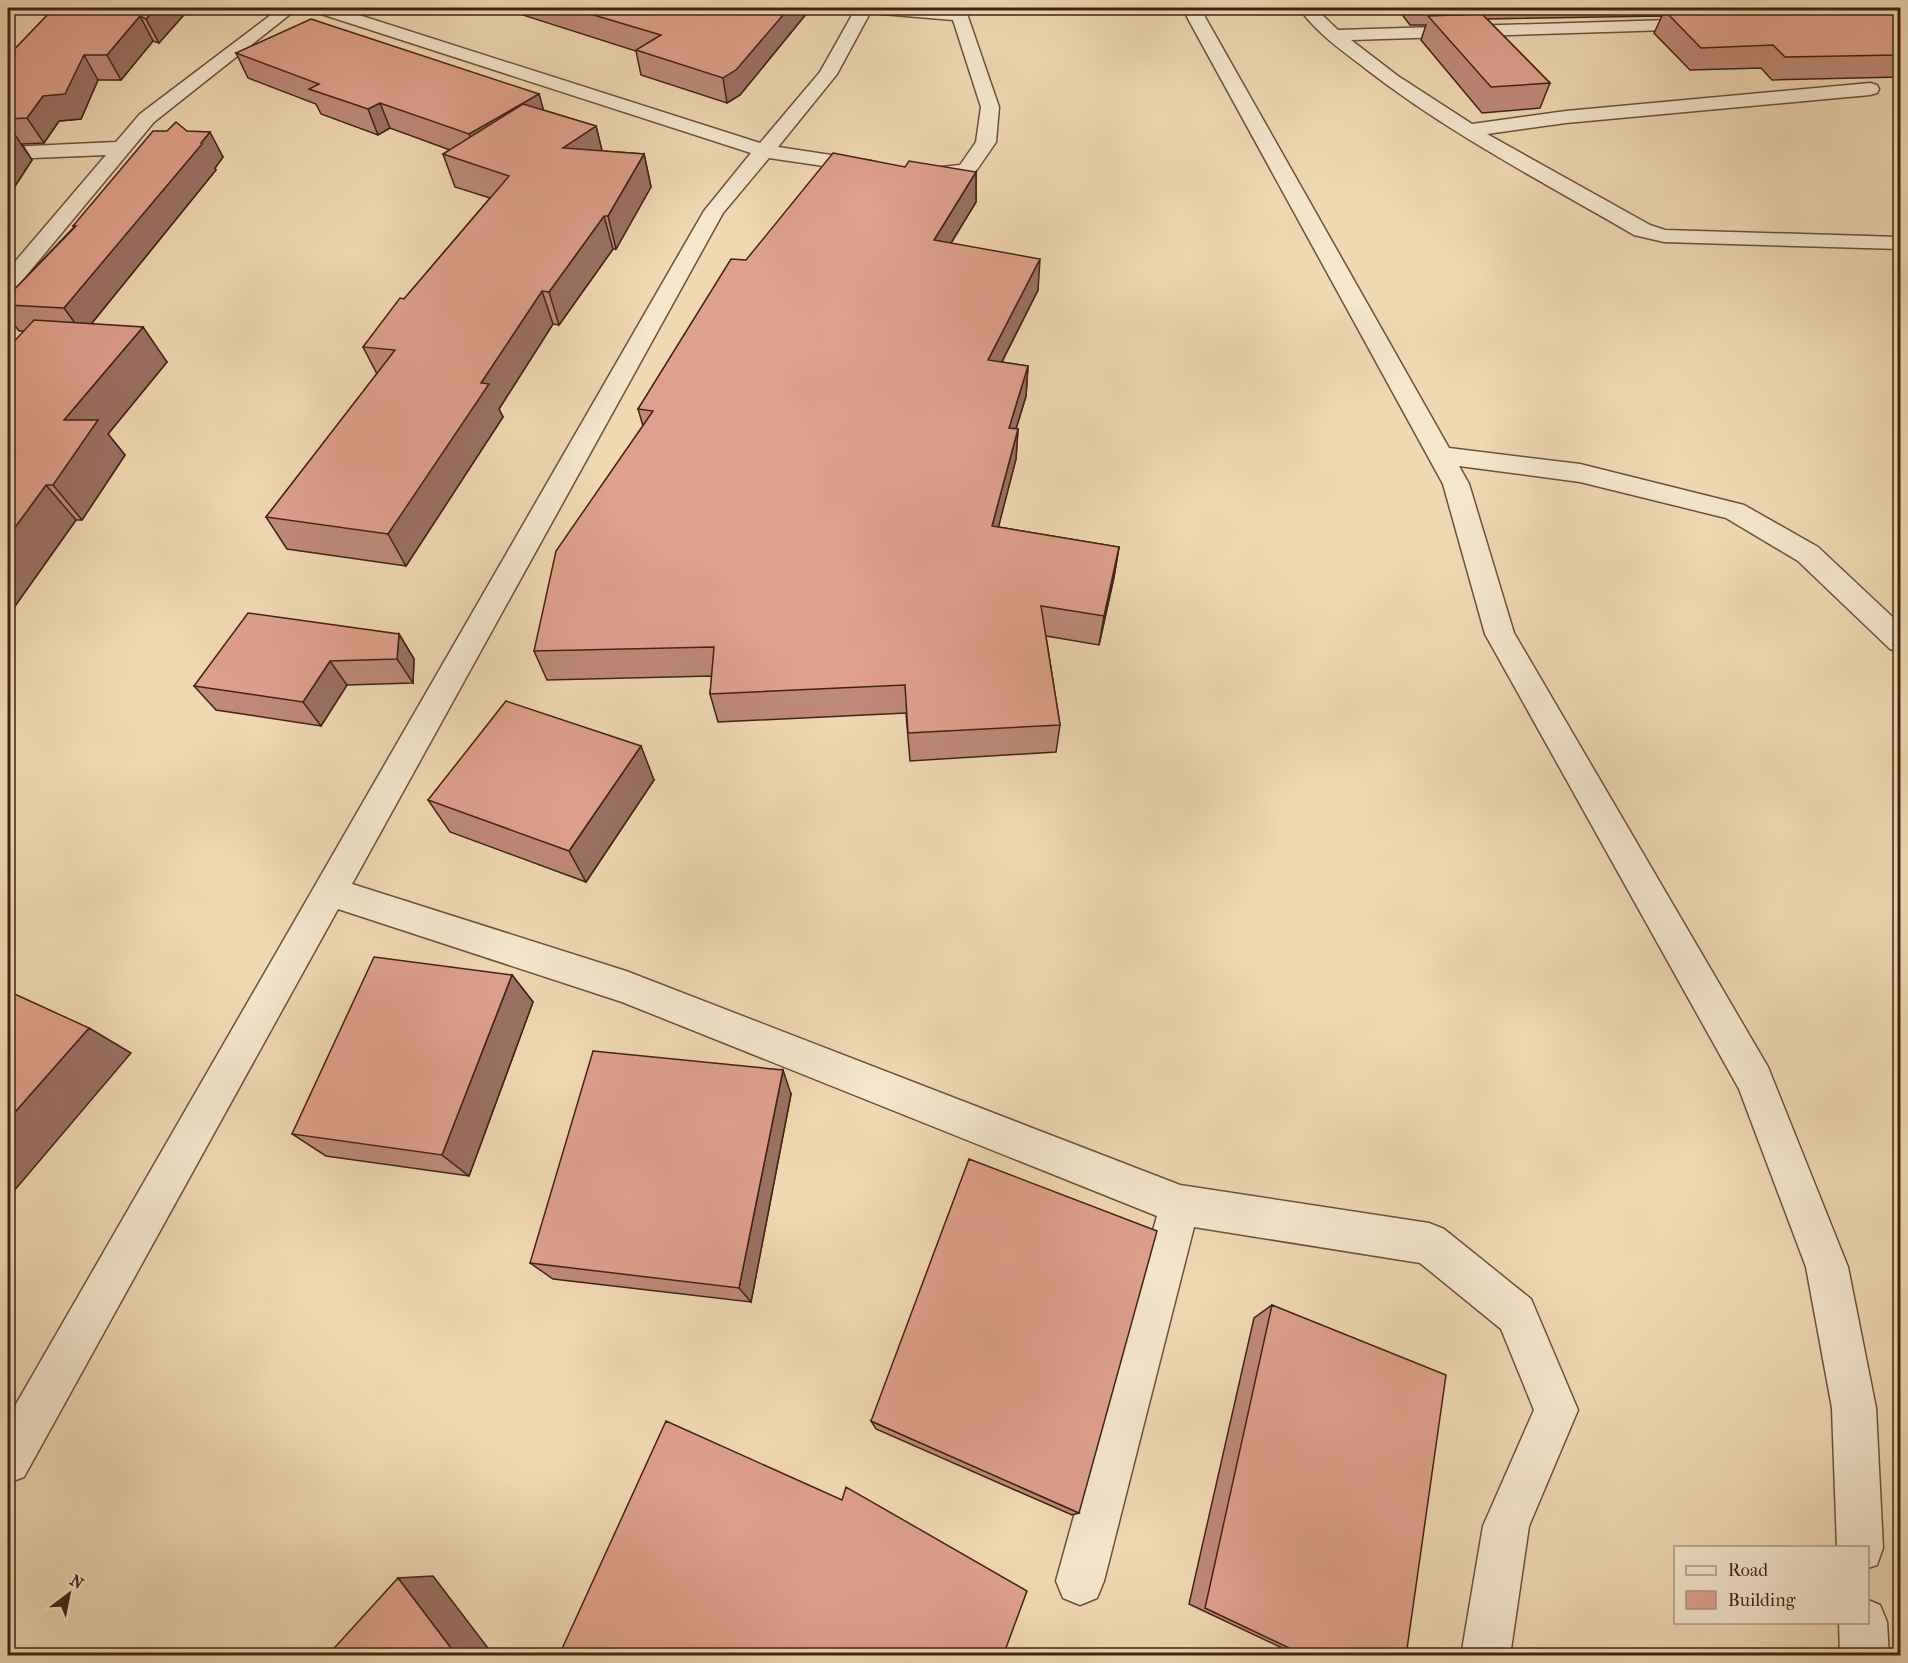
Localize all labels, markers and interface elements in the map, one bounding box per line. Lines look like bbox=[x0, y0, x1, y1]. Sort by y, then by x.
legend bbox=[1674, 1546, 1869, 1624]
text: Road bbox=[1728, 1560, 1768, 1581]
north arrow bbox=[39, 1564, 99, 1624]
text: N bbox=[67, 1570, 88, 1593]
text: Building bbox=[1728, 1590, 1796, 1611]

